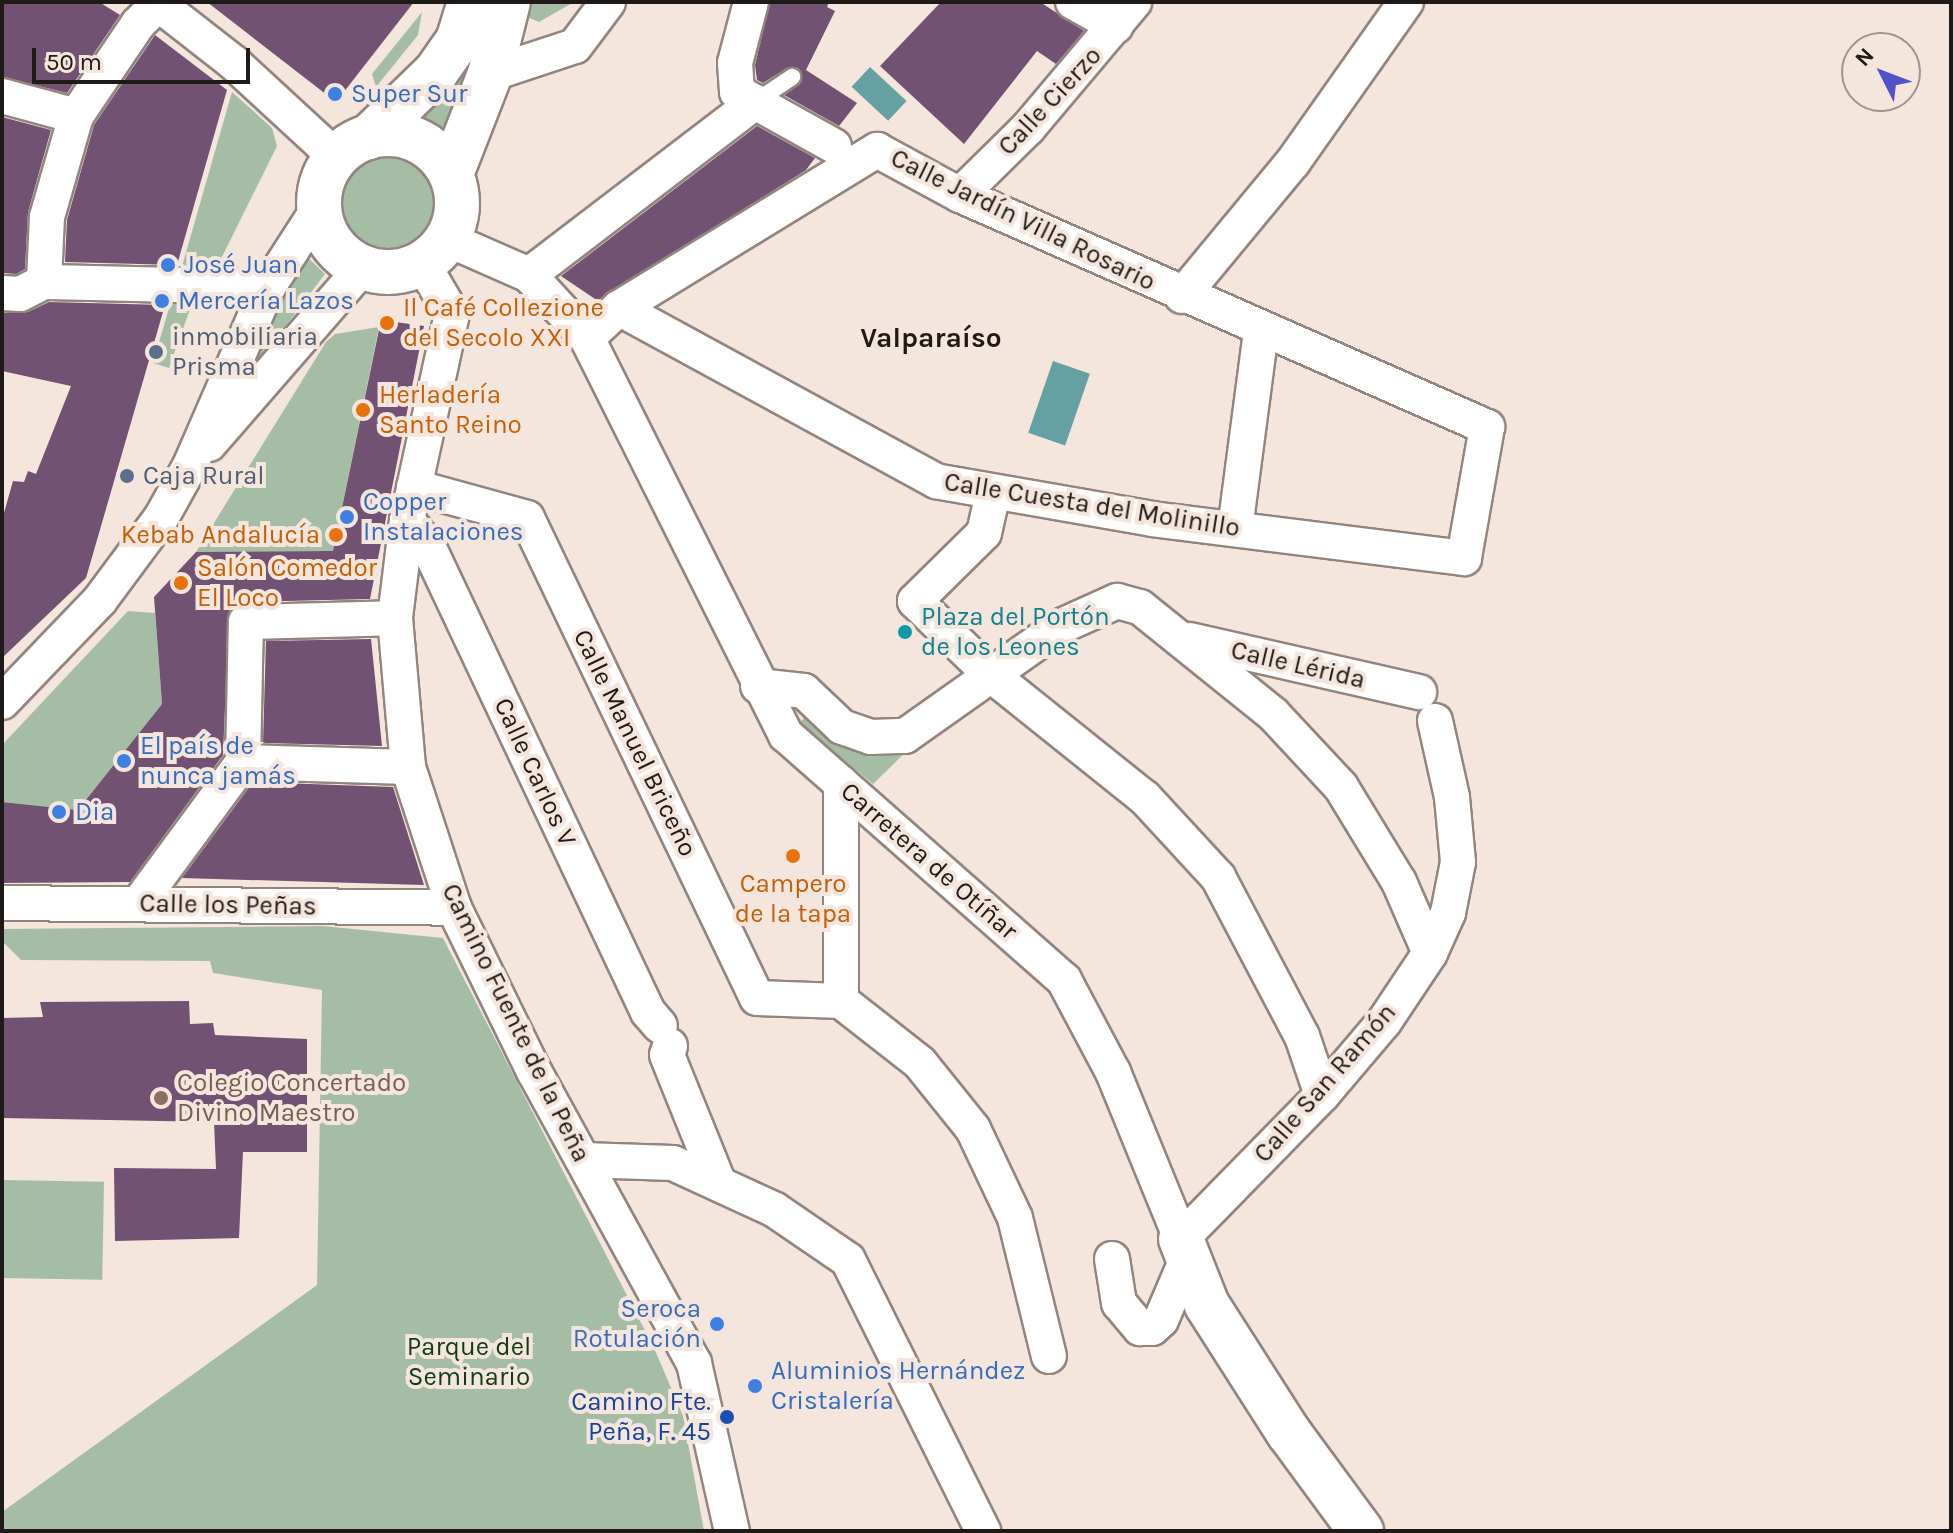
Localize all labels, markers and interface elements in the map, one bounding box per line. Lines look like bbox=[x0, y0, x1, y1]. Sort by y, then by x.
scale bar bbox=[36, 32, 254, 82]
north arrow bbox=[1841, 32, 1921, 112]
street label: Calle Cierzo bbox=[992, 40, 1108, 162]
text: N bbox=[1850, 43, 1880, 72]
text: 50 m bbox=[46, 48, 102, 76]
place label: Super Sur bbox=[351, 78, 467, 110]
marker: Super Sur bbox=[326, 85, 344, 103]
street label: Calle Jardín Villa Rosario bbox=[886, 142, 1160, 298]
place label: José Juan bbox=[184, 249, 298, 281]
marker: José Juan bbox=[159, 256, 177, 274]
place label: Mercería Lazos bbox=[178, 285, 354, 317]
marker: Mercería Lazos bbox=[153, 292, 171, 310]
place label: Il Café Collezione del Secolo XXI bbox=[403, 292, 604, 354]
marker: Il Café Collezione del Secolo XXI bbox=[378, 314, 396, 332]
place label: inmobiliaria Prisma bbox=[172, 321, 318, 382]
district label: Valparaíso bbox=[860, 321, 1002, 355]
marker: inmobiliaria Prisma bbox=[147, 343, 165, 361]
place label: Herladería Santo Reino bbox=[379, 379, 522, 440]
marker: Herladería Santo Reino bbox=[354, 401, 372, 419]
place label: Caja Rural bbox=[143, 460, 265, 492]
street label: Calle Cuesta del Molinillo bbox=[942, 466, 1242, 544]
marker: Caja Rural bbox=[118, 467, 136, 485]
place label: Copper Instalaciones bbox=[363, 486, 523, 548]
marker: Copper Instalaciones bbox=[338, 508, 356, 526]
place label: Kebab Andalucía bbox=[121, 519, 320, 551]
marker: Kebab Andalucía bbox=[327, 526, 345, 544]
place label: Salón Comedor El Loco bbox=[197, 552, 377, 614]
marker: Salón Comedor El Loco bbox=[172, 574, 190, 592]
place label: Plaza del Portón de los Leones bbox=[921, 601, 1110, 662]
marker: Plaza del Portón de los Leones bbox=[896, 623, 914, 641]
street label: Calle Manuel Briceño bbox=[566, 624, 704, 862]
street label: Calle Lérida bbox=[1228, 634, 1368, 696]
street label: Calle Carlos V bbox=[487, 693, 583, 851]
place label: El país de nunca jamás bbox=[140, 730, 296, 792]
marker: El país de nunca jamás bbox=[115, 752, 133, 770]
street label: Carretera de Otíñar bbox=[834, 776, 1024, 946]
place label: Dia bbox=[75, 796, 114, 828]
marker: Dia bbox=[50, 803, 68, 821]
marker: Campero de la tapa bbox=[784, 847, 802, 865]
place label: Campero de la tapa bbox=[735, 868, 851, 930]
street label: Camino Fuente de la Peña bbox=[435, 879, 597, 1167]
street label: Calle los Peñas bbox=[139, 888, 317, 922]
street label: Calle San Ramón bbox=[1247, 997, 1403, 1169]
place label: Colegio Concertado Divino Maestro bbox=[177, 1067, 406, 1128]
marker: Colegio Concertado Divino Maestro bbox=[152, 1089, 170, 1107]
place label: Seroca Rotulación bbox=[573, 1293, 701, 1354]
marker: Seroca Rotulación bbox=[708, 1315, 726, 1333]
park label: Parque del Seminario bbox=[407, 1331, 531, 1392]
place label: Aluminios Hernández Cristalería bbox=[771, 1355, 1025, 1416]
marker: Aluminios Hernández Cristalería bbox=[746, 1377, 764, 1395]
place label: Camino Fte. Peña, F. 45 bbox=[571, 1386, 711, 1448]
marker: Camino Fte. Peña, F. 45 bbox=[718, 1408, 736, 1426]

